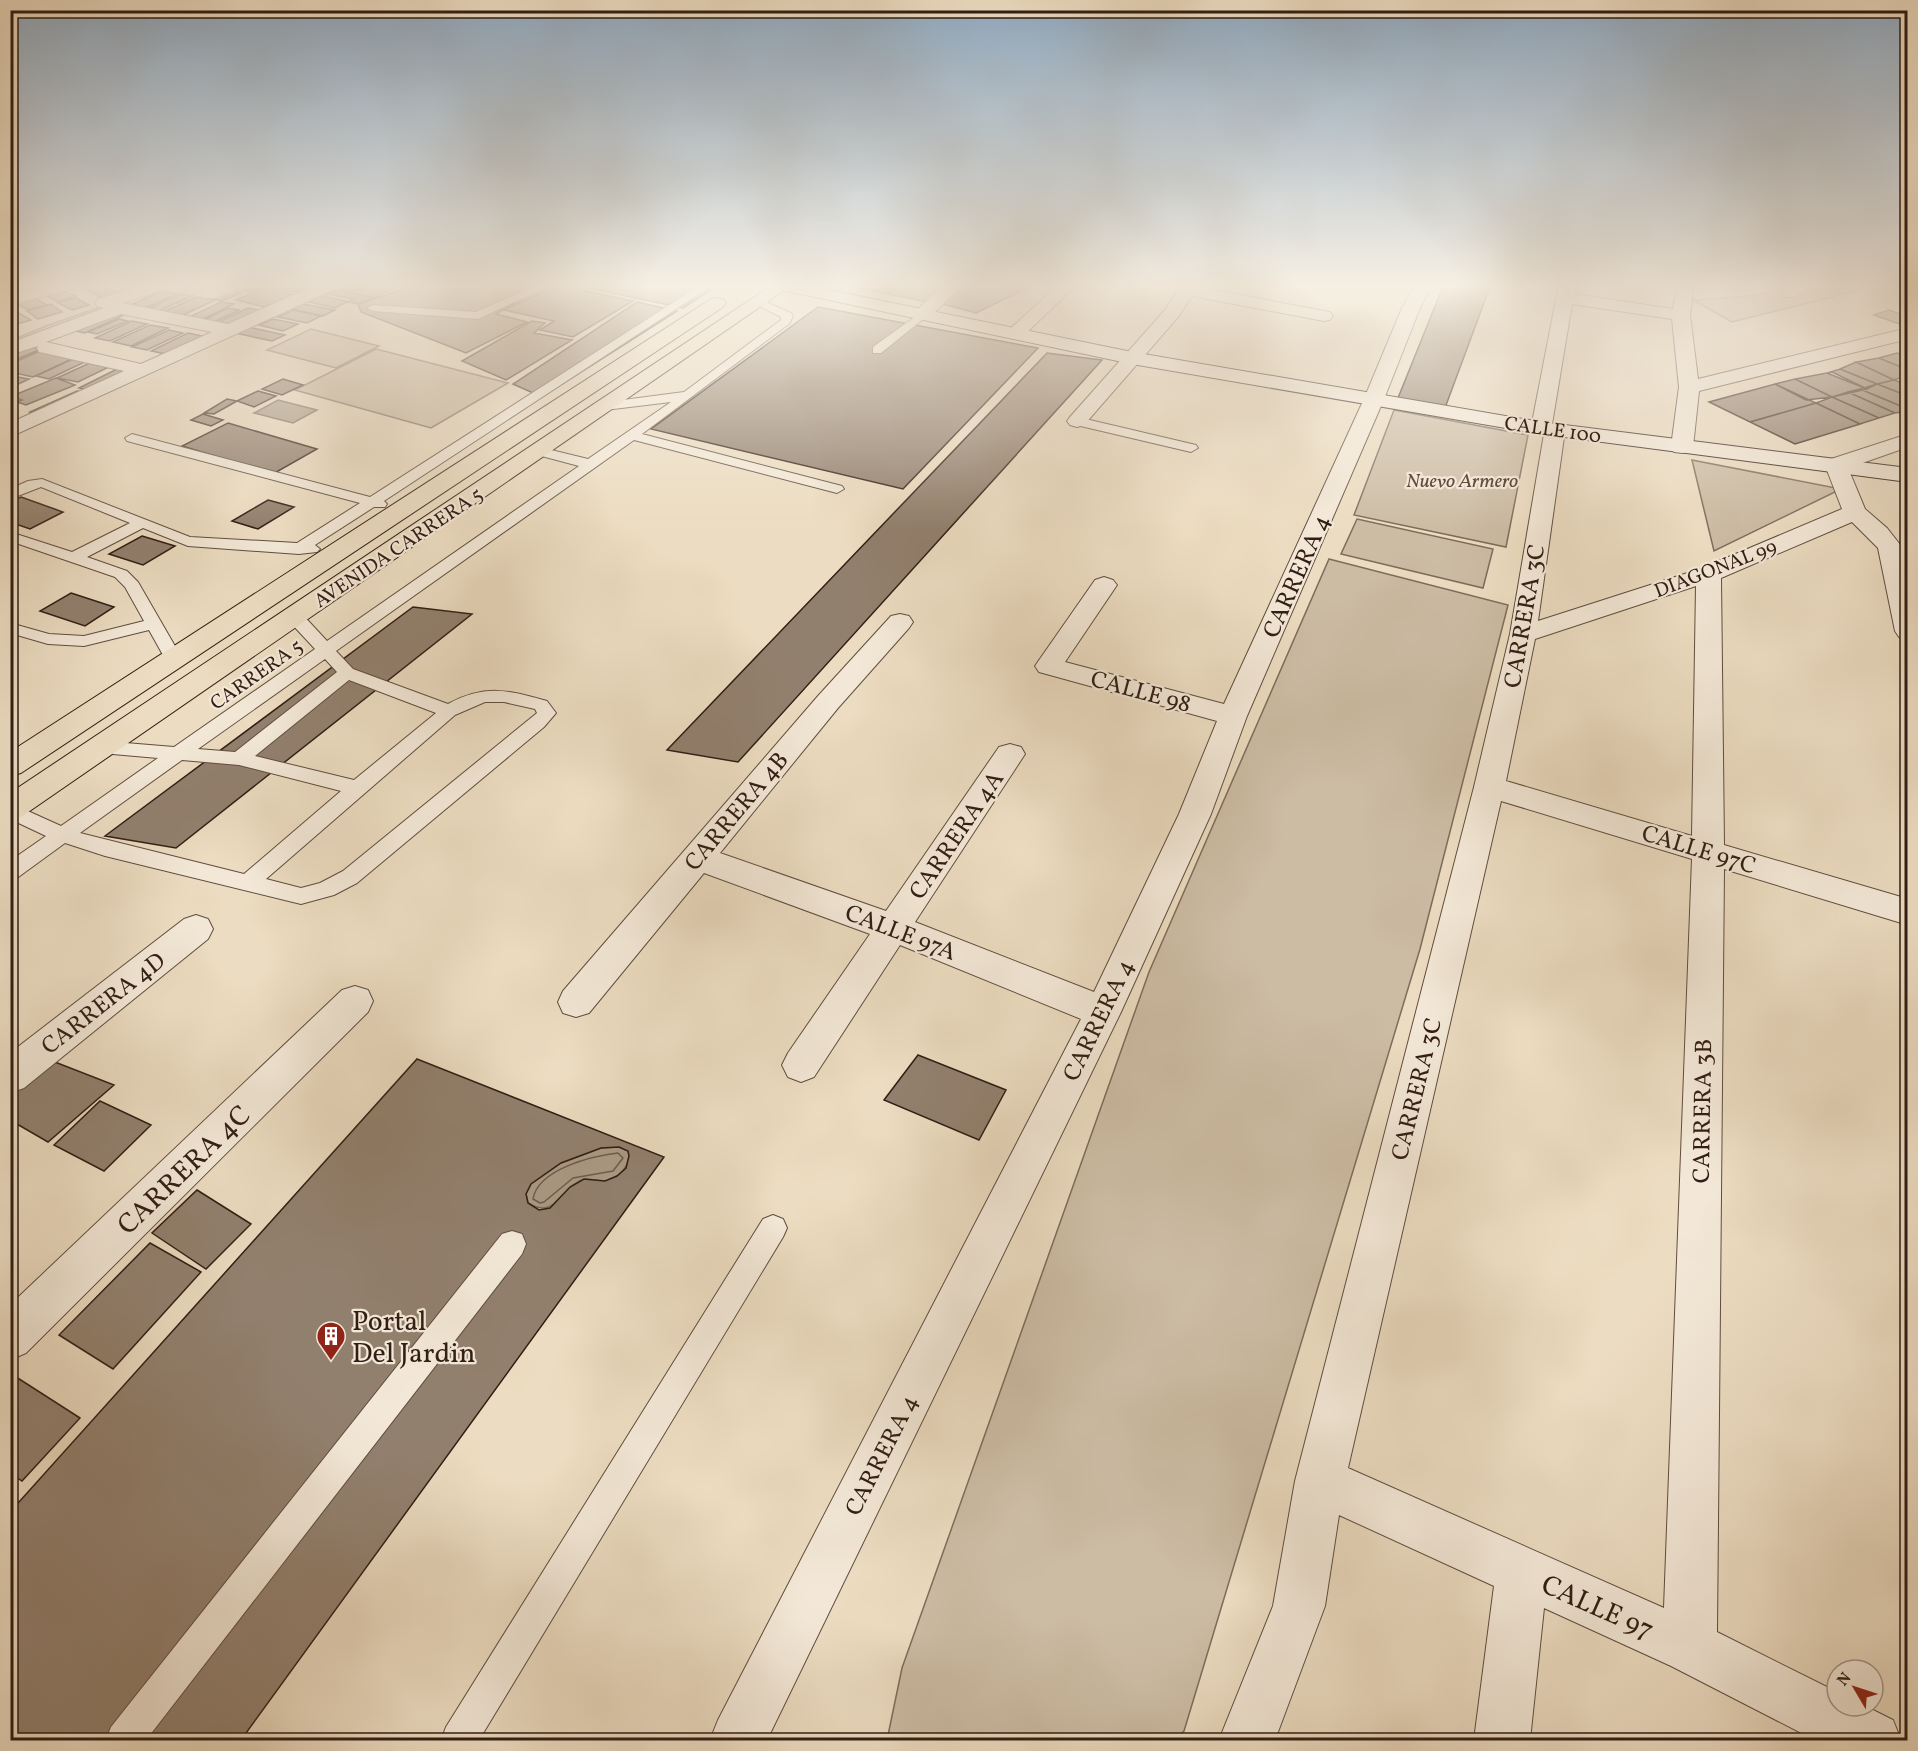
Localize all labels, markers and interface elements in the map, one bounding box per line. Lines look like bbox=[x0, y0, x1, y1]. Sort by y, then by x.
street label: CALLE 100 bbox=[1503, 410, 1603, 452]
park label: Nuevo Armero bbox=[1406, 468, 1518, 496]
street label: AVENIDA CARRERA 5 bbox=[309, 482, 489, 616]
street label: CARRERA 4 bbox=[1255, 510, 1340, 644]
street label: DIAGONAL 99 bbox=[1650, 534, 1781, 606]
street label: CARRERA 3C bbox=[1497, 542, 1555, 691]
street label: CARRERA 5 bbox=[205, 633, 309, 718]
street label: CALLE 98 bbox=[1086, 663, 1195, 723]
street label: CARRERA 4B bbox=[677, 745, 798, 879]
street label: CARRERA 4A bbox=[902, 765, 1013, 907]
street label: CALLE 97C bbox=[1637, 817, 1760, 884]
street label: CALLE 97A bbox=[840, 897, 961, 971]
street label: CARRERA 4D bbox=[35, 945, 174, 1064]
street label: CARRERA 4 bbox=[1056, 954, 1144, 1088]
street label: CARRERA 3C bbox=[1384, 1015, 1452, 1164]
street label: CARRERA 3B bbox=[1686, 1038, 1722, 1184]
street label: CARRERA 4C bbox=[109, 1097, 260, 1245]
place label: Portal Del Jardin bbox=[352, 1303, 476, 1374]
building icon: Portal Del Jardin bbox=[315, 1320, 347, 1362]
street label: CARRERA 4 bbox=[838, 1389, 928, 1522]
street label: CALLE 97 bbox=[1535, 1566, 1659, 1650]
north arrow bbox=[1825, 1658, 1885, 1718]
text: N bbox=[1833, 1668, 1857, 1691]

